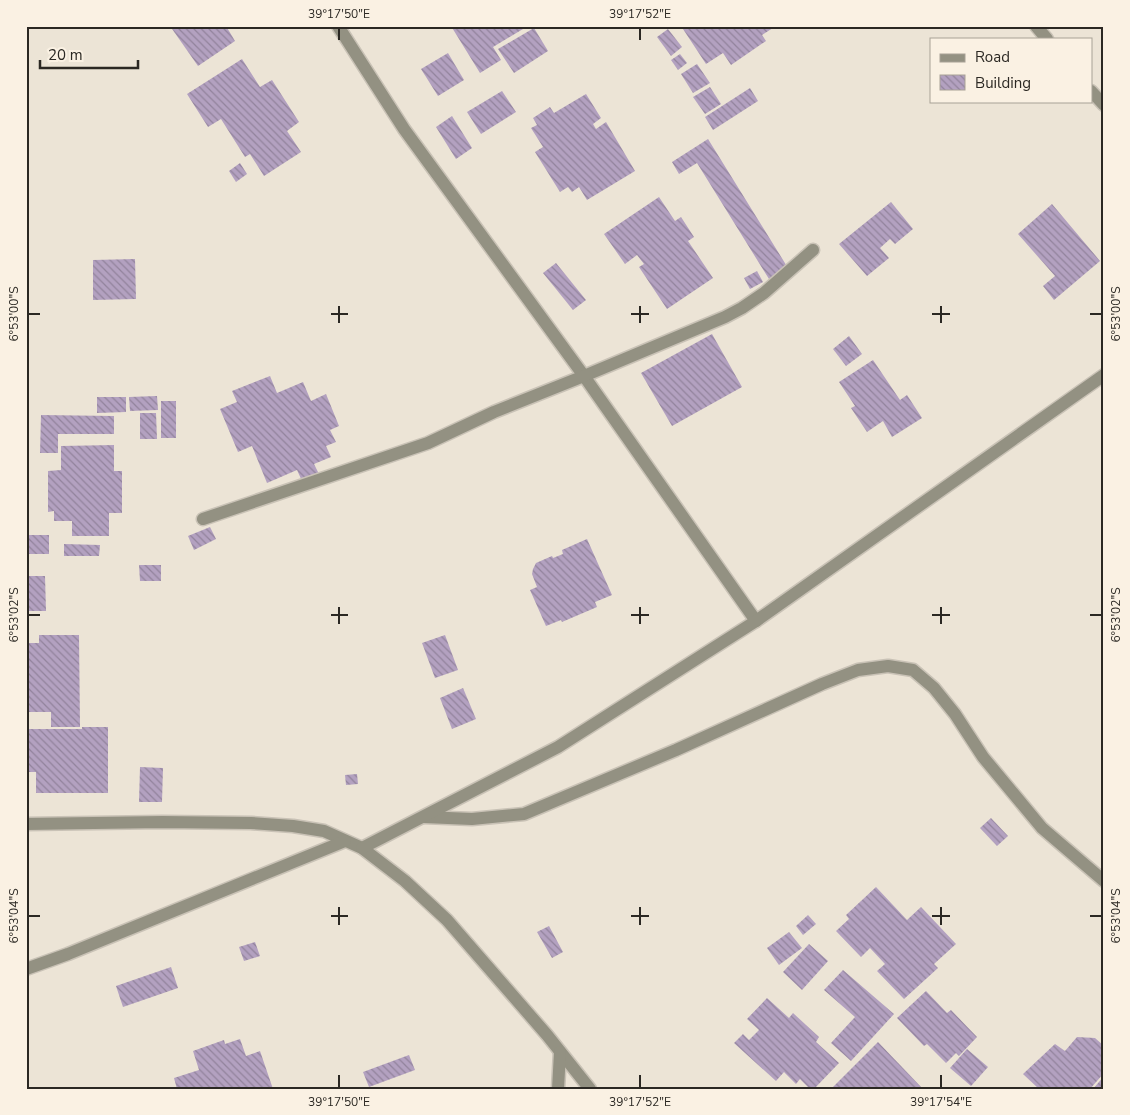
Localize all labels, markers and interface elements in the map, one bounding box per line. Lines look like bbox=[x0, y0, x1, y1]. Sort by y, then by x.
text: 39°17'50"E bbox=[308, 6, 370, 22]
text: 39°17'52"E bbox=[609, 6, 671, 22]
scale bar bbox=[40, 38, 138, 70]
legend bbox=[930, 38, 1092, 102]
text: 20 m bbox=[48, 45, 83, 65]
text: Road bbox=[975, 47, 1010, 67]
text: Building bbox=[975, 73, 1031, 93]
text: 6°53'00"S bbox=[6, 286, 22, 342]
text: 6°53'00"S bbox=[1108, 286, 1124, 342]
text: 6°53'02"S bbox=[6, 587, 22, 643]
text: 6°53'02"S bbox=[1108, 587, 1124, 643]
text: 6°53'04"S bbox=[6, 888, 22, 944]
text: 6°53'04"S bbox=[1108, 888, 1124, 944]
text: 39°17'50"E bbox=[308, 1094, 370, 1110]
text: 39°17'52"E bbox=[609, 1094, 671, 1110]
text: 39°17'54"E bbox=[910, 1094, 972, 1110]

